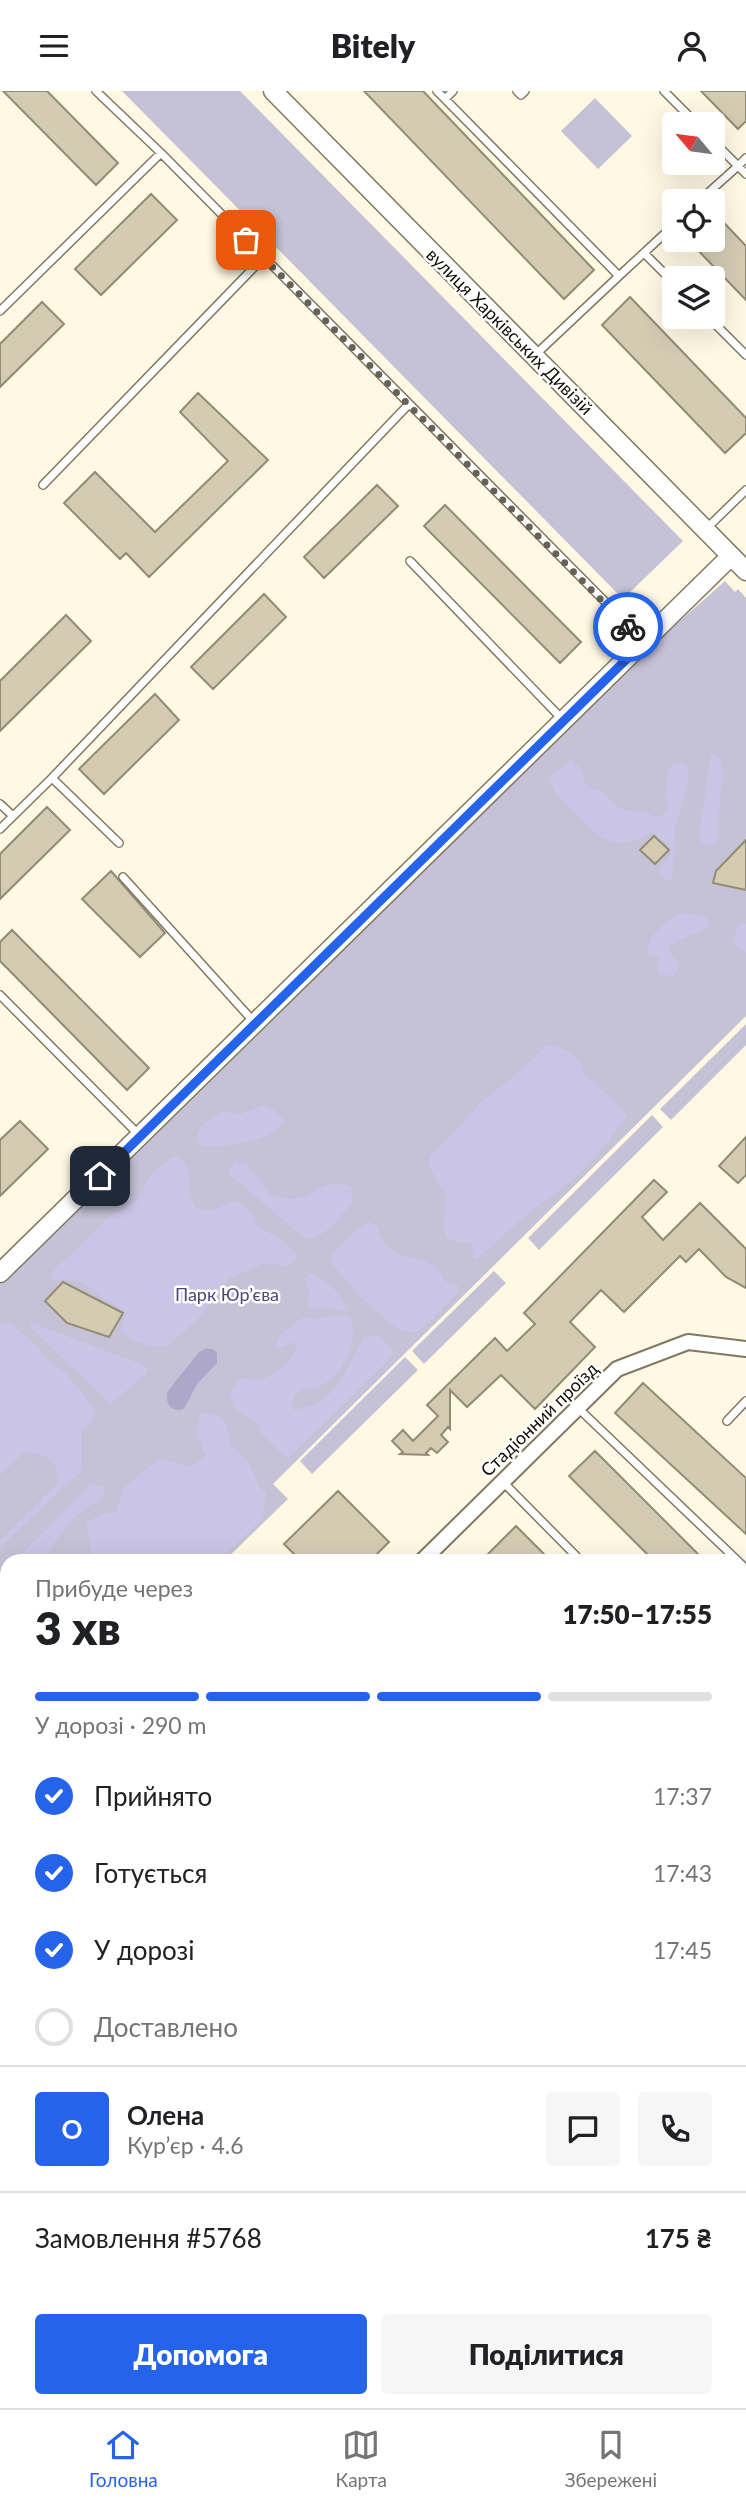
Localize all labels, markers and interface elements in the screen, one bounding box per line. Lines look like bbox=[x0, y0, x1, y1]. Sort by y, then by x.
text: Bitely bbox=[331, 26, 415, 65]
icon: menu bbox=[35, 27, 73, 65]
icon: person bbox=[673, 27, 711, 65]
north arrow bbox=[662, 112, 724, 175]
map controls bbox=[662, 112, 725, 329]
button: locate bbox=[662, 189, 725, 252]
pin bbox=[216, 210, 276, 270]
icon: bag bbox=[227, 221, 265, 259]
street label: вулиця Харківських Дивізій bbox=[422, 243, 598, 419]
button: layers bbox=[662, 266, 725, 329]
courier bbox=[593, 592, 663, 662]
icon: bike bbox=[609, 608, 647, 646]
pin bbox=[70, 1146, 130, 1206]
icon: home bbox=[81, 1157, 119, 1195]
park label: Парк Юр’єва bbox=[175, 1283, 279, 1305]
street label: Стадіонний проїзд bbox=[476, 1357, 602, 1481]
text: Прибуде через bbox=[35, 1574, 193, 1602]
text: 17:50–17:55 bbox=[562, 1598, 712, 1630]
text: 3 хв bbox=[35, 1600, 121, 1655]
text: У дорозі · 290 m bbox=[35, 1711, 206, 1739]
icon: check bbox=[35, 1777, 73, 1815]
text: Прийнято bbox=[94, 1780, 212, 1812]
text: 17:37 bbox=[653, 1782, 712, 1810]
icon: check bbox=[35, 1854, 73, 1892]
text: Готується bbox=[94, 1857, 207, 1889]
text: 17:43 bbox=[653, 1859, 712, 1887]
icon: check bbox=[35, 1931, 73, 1969]
text: У дорозі bbox=[94, 1934, 194, 1966]
text: 17:45 bbox=[653, 1936, 712, 1964]
text: Доставлено bbox=[94, 2011, 238, 2043]
button: chat bbox=[546, 2092, 620, 2166]
button: phone bbox=[638, 2092, 712, 2166]
text: Олена bbox=[127, 2099, 204, 2131]
text: О bbox=[61, 2113, 83, 2145]
text: Кур’єр · 4.6 bbox=[127, 2131, 244, 2159]
text: Замовлення #5768 bbox=[35, 2222, 262, 2254]
text: 175 ₴ bbox=[645, 2222, 712, 2254]
button: Допомога bbox=[35, 2314, 367, 2394]
button: Поділитися bbox=[381, 2314, 712, 2394]
tab: Головна bbox=[89, 2426, 158, 2491]
tab: Карта bbox=[336, 2426, 387, 2491]
tab: Збережені bbox=[565, 2426, 657, 2491]

